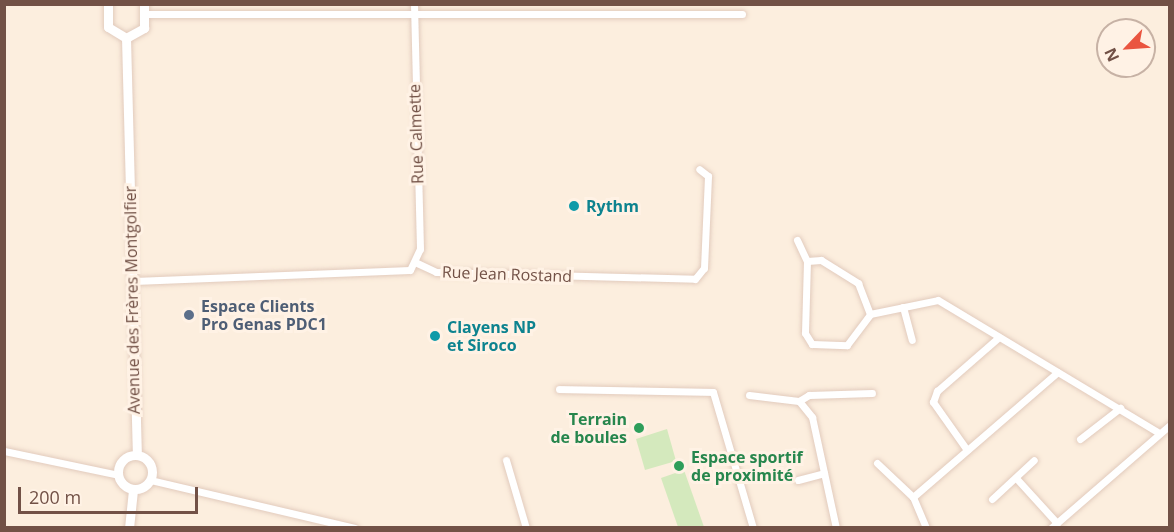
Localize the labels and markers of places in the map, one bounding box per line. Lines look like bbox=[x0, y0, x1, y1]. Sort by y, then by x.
place label: Rythm bbox=[586, 196, 639, 216]
marker: Rythm bbox=[567, 199, 581, 213]
place label: Espace Clients Pro Genas PDC1 bbox=[201, 296, 327, 334]
marker: Espace Clients Pro Genas PDC1 bbox=[182, 308, 196, 322]
place label: Clayens NP et Siroco bbox=[447, 317, 536, 355]
marker: Clayens NP et Siroco bbox=[428, 329, 442, 343]
place label: Terrain de boules bbox=[550, 409, 627, 447]
marker: Terrain de boules bbox=[632, 421, 646, 435]
place label: Espace sportif de proximité bbox=[691, 447, 803, 485]
marker: Espace sportif de proximité bbox=[672, 459, 686, 473]

